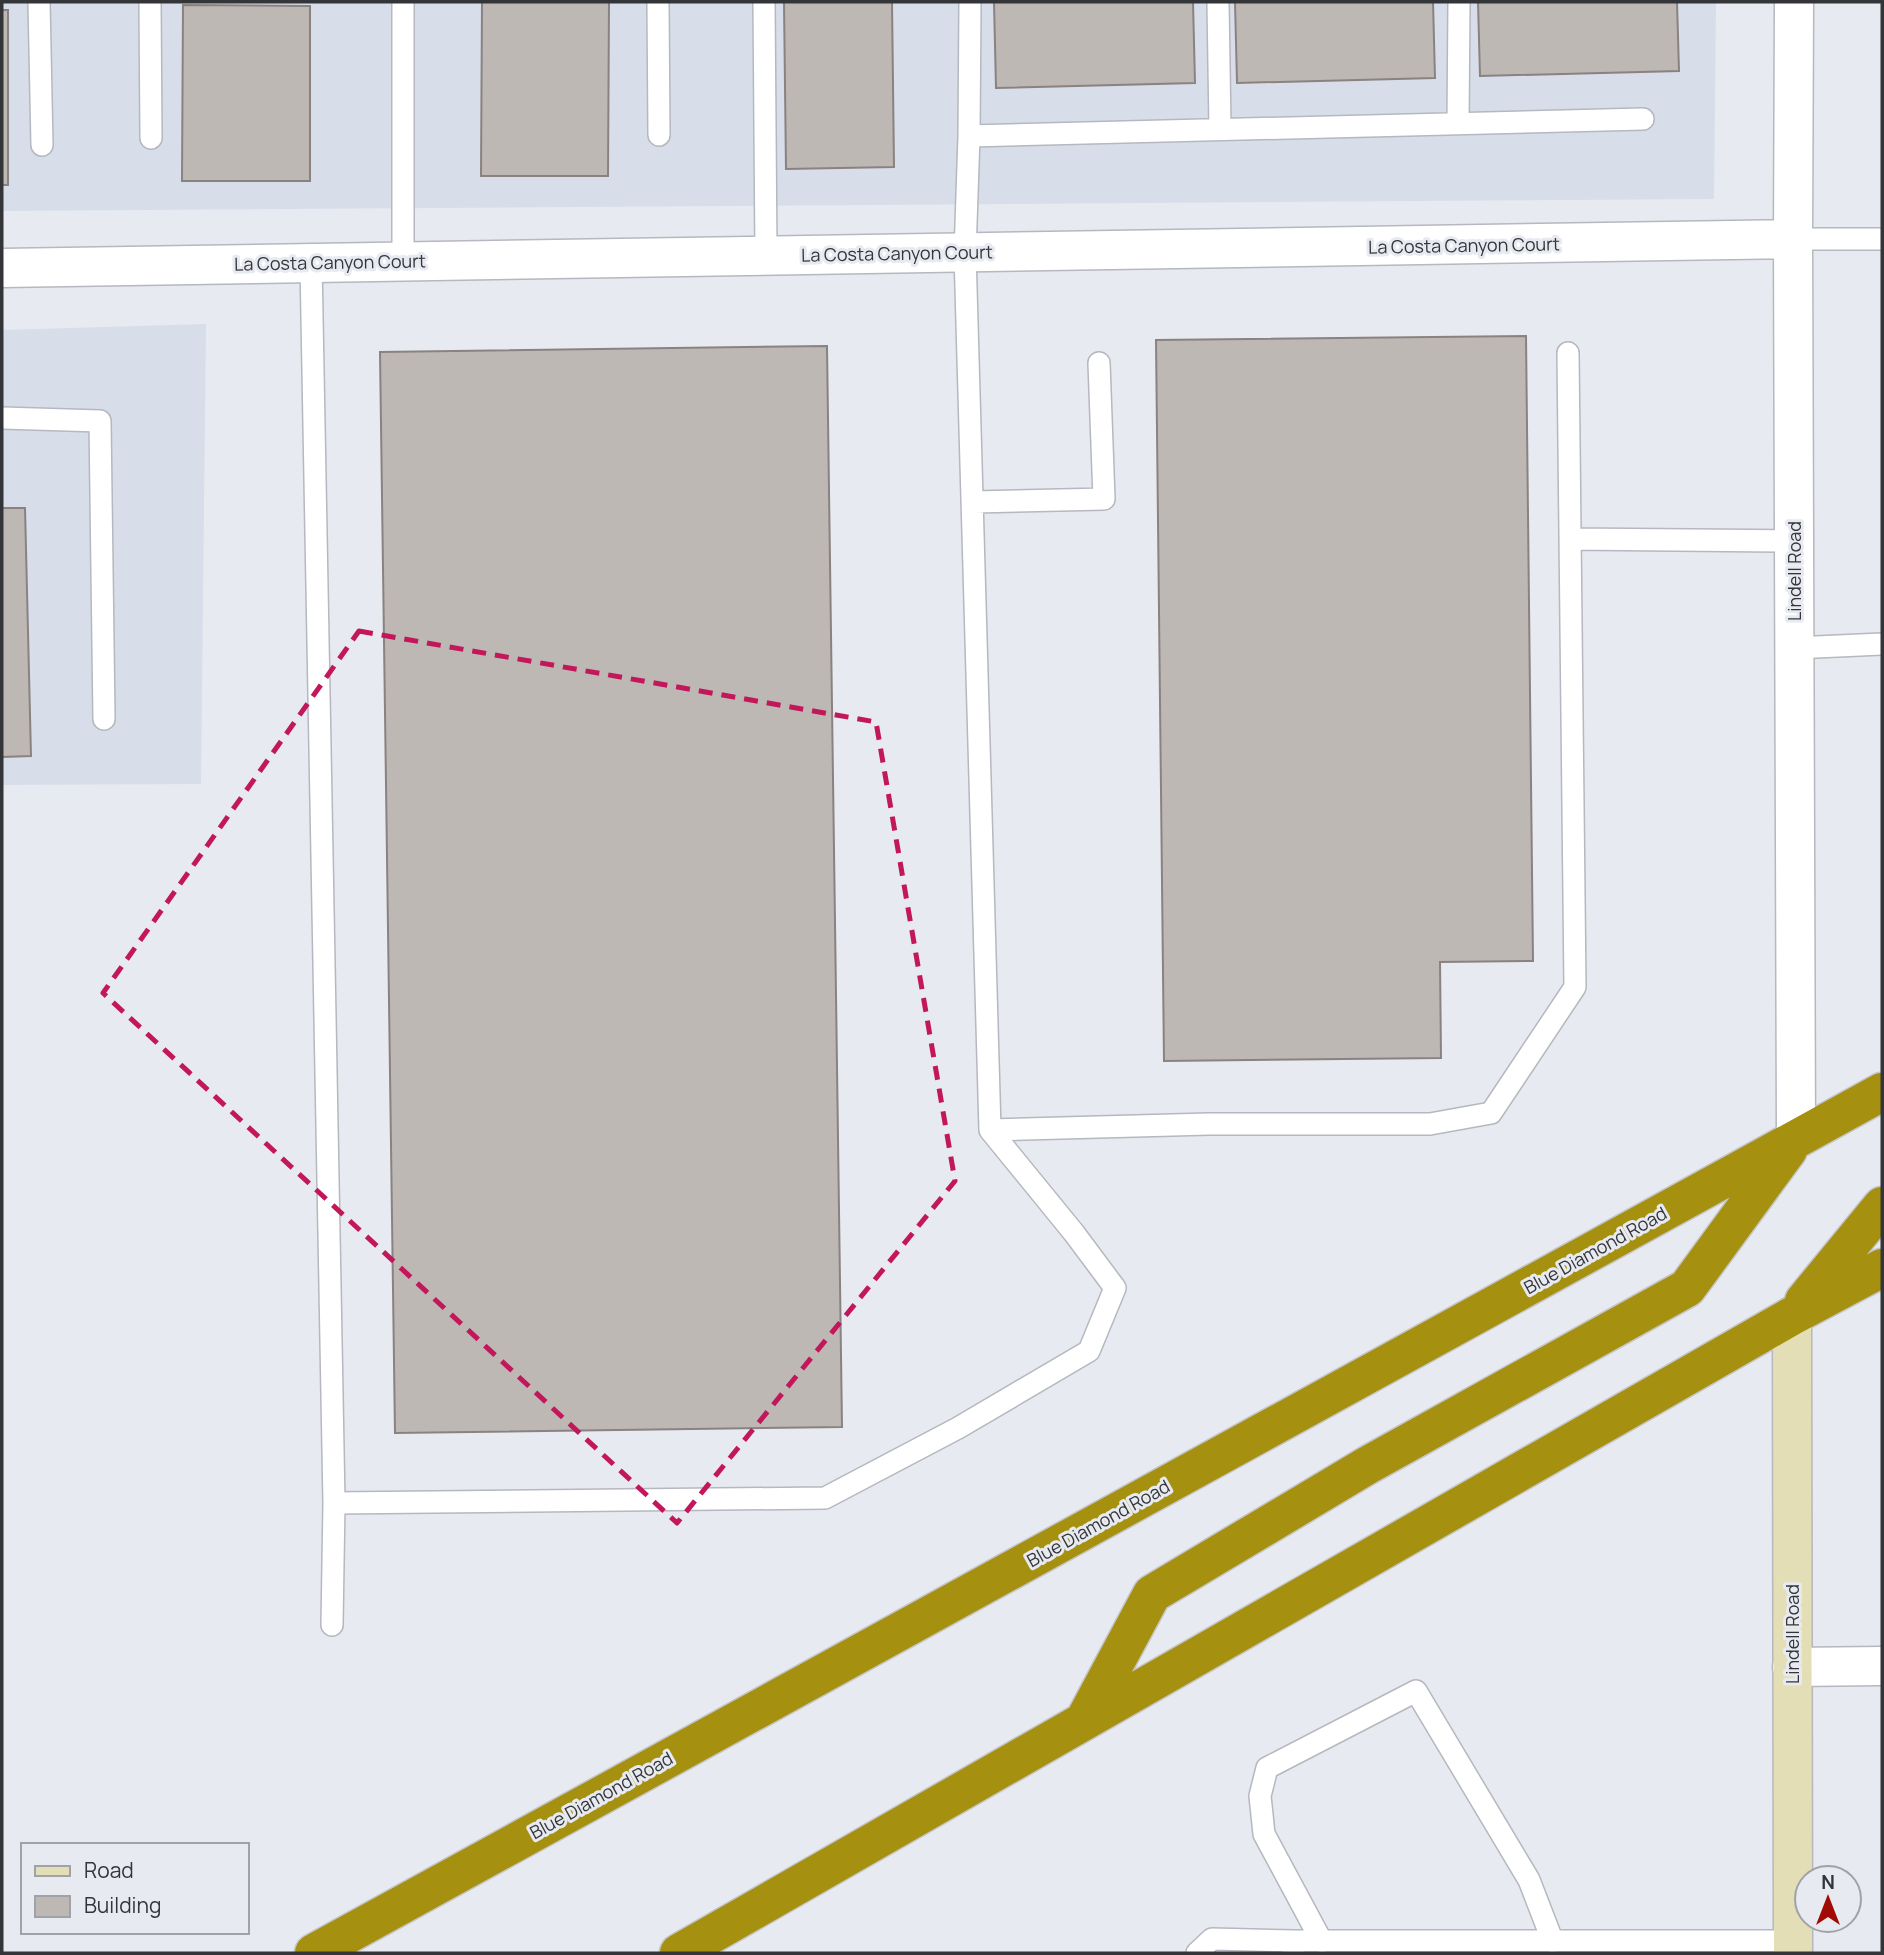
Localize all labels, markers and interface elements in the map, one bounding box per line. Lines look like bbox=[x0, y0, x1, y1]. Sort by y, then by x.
street label: La Costa Canyon Court bbox=[1368, 231, 1560, 259]
street label: La Costa Canyon Court bbox=[801, 239, 993, 267]
street label: La Costa Canyon Court bbox=[234, 248, 426, 276]
street label: Lindell Road bbox=[1782, 521, 1806, 621]
street label: Blue Diamond Road bbox=[1519, 1201, 1671, 1299]
street label: Blue Diamond Road bbox=[1022, 1474, 1174, 1572]
street label: Lindell Road bbox=[1780, 1584, 1804, 1684]
street label: Blue Diamond Road bbox=[525, 1746, 677, 1844]
legend bbox=[21, 1843, 248, 1934]
text: Road bbox=[84, 1856, 134, 1884]
north arrow bbox=[1793, 1864, 1863, 1934]
text: N bbox=[1821, 1869, 1835, 1895]
text: Building bbox=[84, 1891, 161, 1919]

